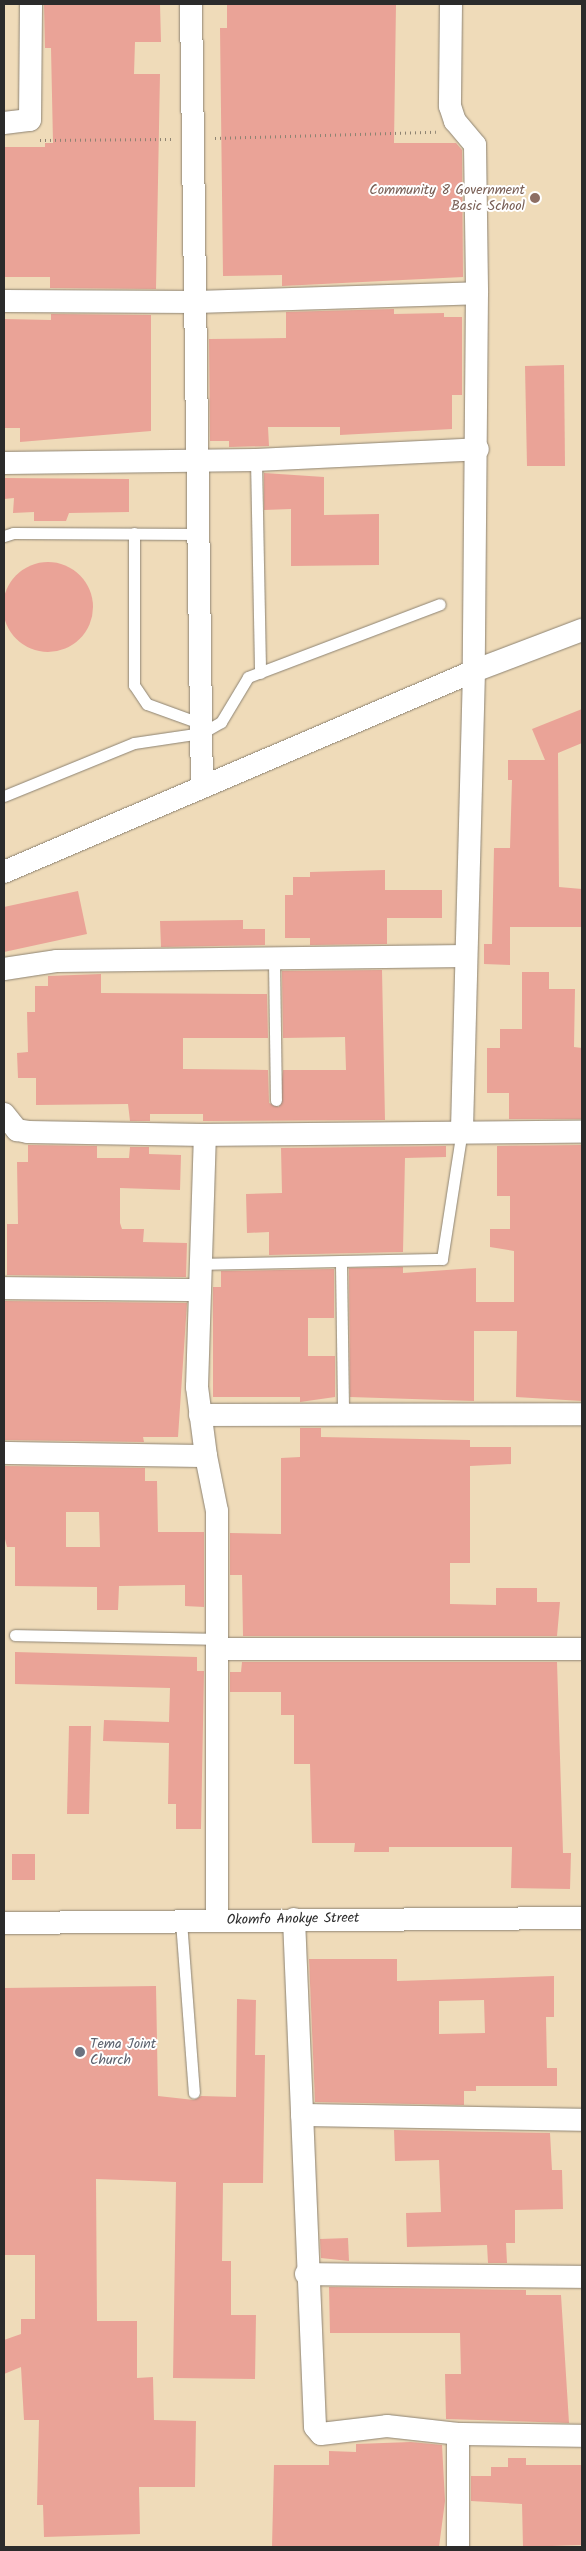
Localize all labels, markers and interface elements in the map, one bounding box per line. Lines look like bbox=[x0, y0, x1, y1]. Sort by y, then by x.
place label: Community 8 Government Basic School bbox=[369, 182, 525, 214]
marker: Community 8 Government Basic School bbox=[529, 192, 541, 204]
street label: Okomfo Anokye Street bbox=[227, 1909, 359, 1929]
place label: Tema Joint Church bbox=[90, 2036, 156, 2068]
marker: Tema Joint Church bbox=[74, 2046, 86, 2058]

